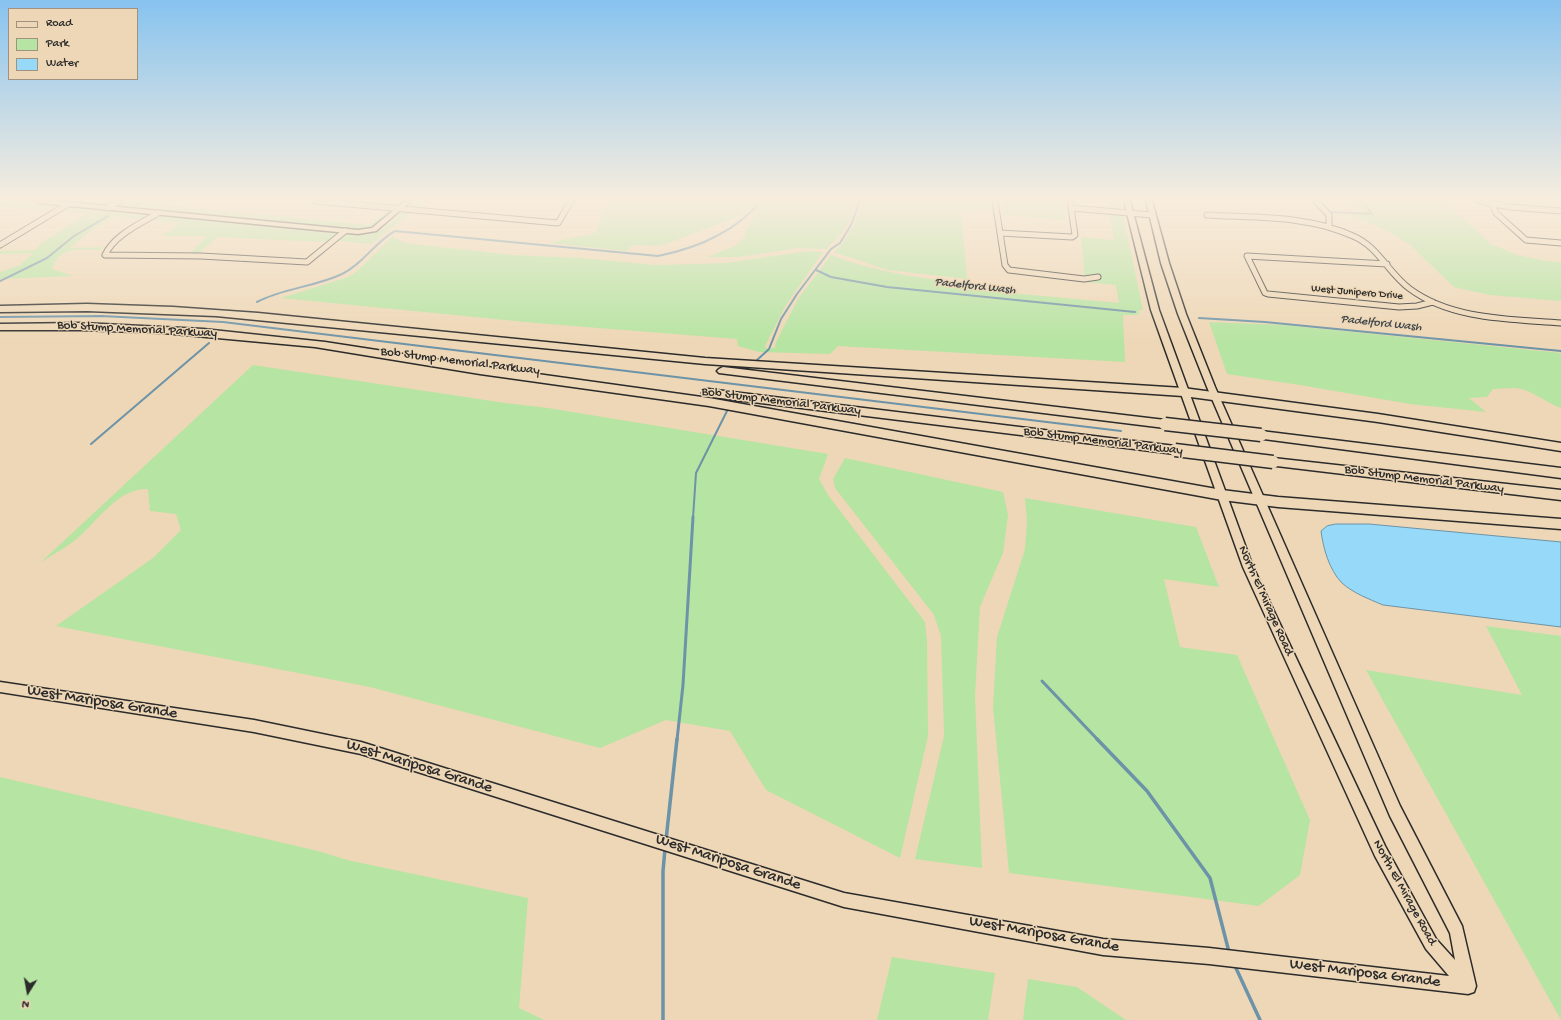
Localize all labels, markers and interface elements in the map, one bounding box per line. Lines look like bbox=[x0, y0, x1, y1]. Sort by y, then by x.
legend bbox=[8, 8, 138, 80]
text: Road bbox=[46, 17, 72, 31]
text: Park bbox=[46, 37, 69, 51]
text: Water bbox=[46, 57, 78, 71]
water label: Padelford Wash bbox=[934, 276, 1016, 298]
street label: West Junipero Drive bbox=[1311, 282, 1403, 304]
water label: Padelford Wash bbox=[1340, 313, 1422, 335]
street label: Bob Stump Memorial Parkway bbox=[57, 318, 217, 342]
street label: Bob Stump Memorial Parkway bbox=[380, 344, 540, 380]
street label: Bob Stump Memorial Parkway bbox=[701, 384, 861, 420]
street label: Bob Stump Memorial Parkway bbox=[1023, 424, 1183, 460]
street label: Bob Stump Memorial Parkway bbox=[1344, 462, 1504, 498]
street label: North El Mirage Road bbox=[1234, 544, 1296, 658]
street label: West Mariposa Grande bbox=[26, 682, 178, 724]
street label: West Mariposa Grande bbox=[344, 736, 494, 798]
street label: West Mariposa Grande bbox=[653, 830, 803, 896]
street label: North El Mirage Road bbox=[1368, 837, 1440, 949]
street label: West Mariposa Grande bbox=[968, 912, 1120, 958]
street label: West Mariposa Grande bbox=[1288, 955, 1442, 993]
north arrow bbox=[8, 972, 48, 1012]
text: N bbox=[21, 997, 30, 1010]

